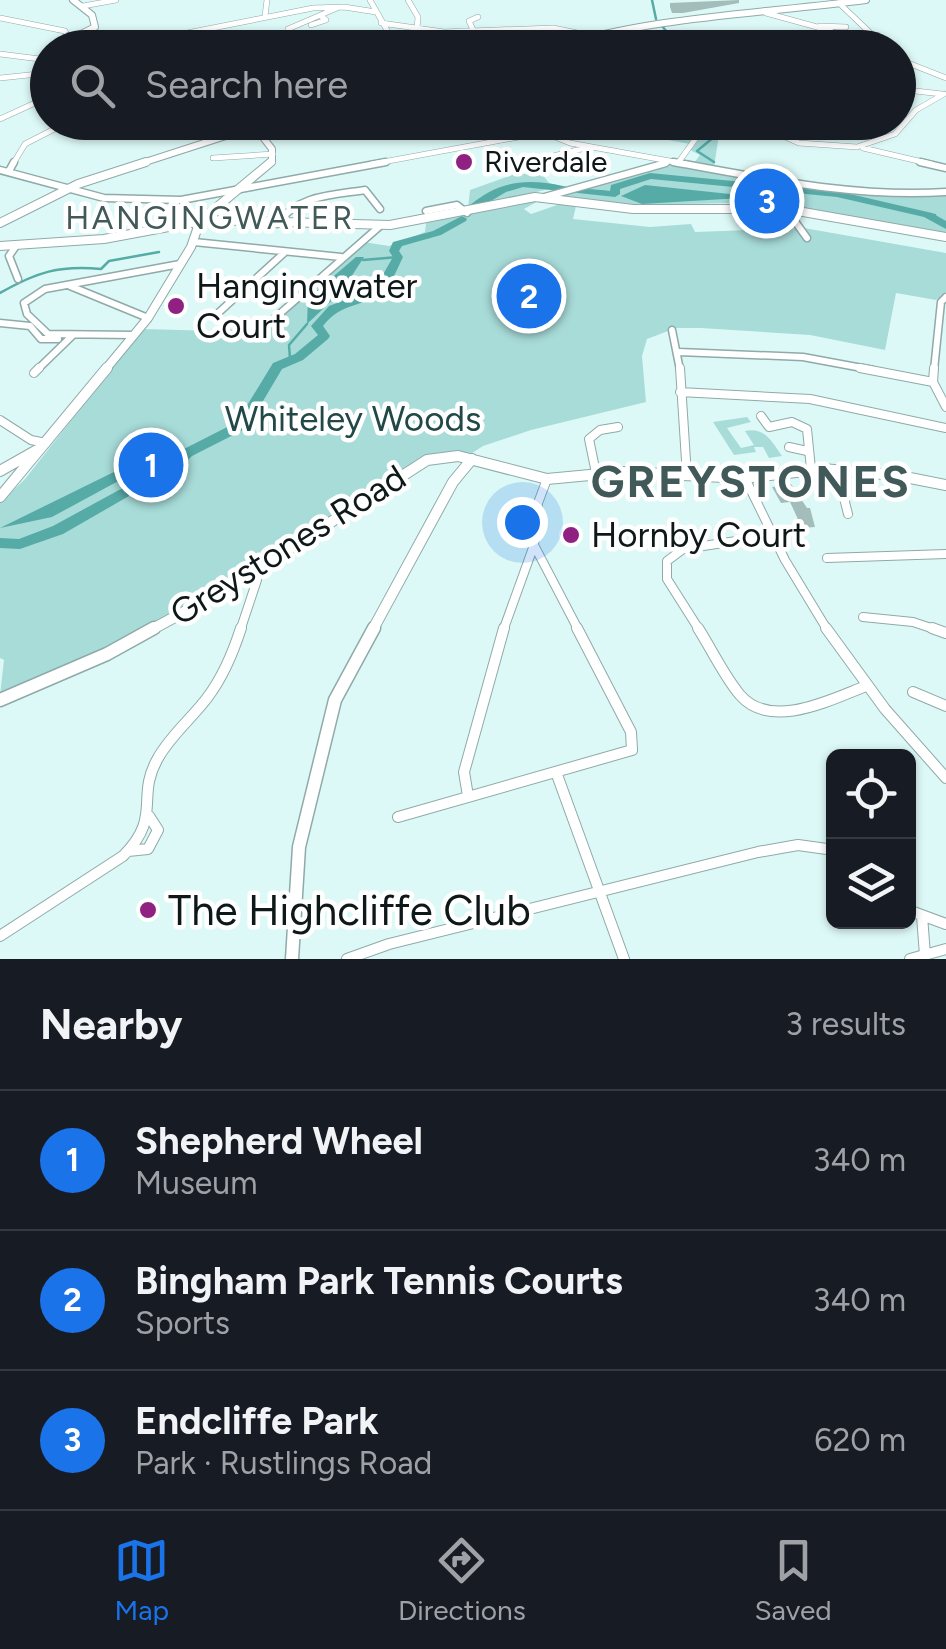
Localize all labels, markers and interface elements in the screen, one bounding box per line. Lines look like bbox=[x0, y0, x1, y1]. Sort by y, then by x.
search box bbox=[30, 30, 916, 140]
icon: search bbox=[65, 58, 120, 113]
text: Search here bbox=[145, 62, 348, 108]
place label: Riverdale bbox=[484, 143, 607, 180]
marker: Riverdale bbox=[453, 151, 475, 173]
pin: 3 bbox=[734, 164, 800, 238]
district label: HANGINGWATER bbox=[65, 199, 355, 237]
pin: 2 bbox=[496, 258, 562, 334]
place label: Hangingwater Court bbox=[196, 265, 418, 347]
marker: Hangingwater Court bbox=[165, 295, 187, 317]
park label: Whiteley Woods bbox=[225, 398, 481, 440]
pin: 1 bbox=[118, 428, 184, 502]
district label: GREYSTONES bbox=[591, 454, 911, 508]
street label: Greystones Road bbox=[163, 456, 413, 634]
your location bbox=[497, 497, 548, 548]
place label: Hornby Court bbox=[591, 514, 806, 556]
marker: Hornby Court bbox=[560, 524, 582, 546]
map controls bbox=[826, 749, 916, 929]
button: locate bbox=[826, 749, 916, 839]
button: layers bbox=[826, 839, 916, 929]
place label: The Highcliffe Club bbox=[168, 885, 531, 936]
marker: The Highcliffe Club bbox=[137, 899, 159, 921]
text: Nearby bbox=[40, 999, 182, 1050]
text: 3 results bbox=[786, 1005, 906, 1043]
text: Shepherd Wheel bbox=[135, 1118, 423, 1164]
text: 1 bbox=[66, 1141, 79, 1179]
text: 340 m bbox=[813, 1141, 906, 1179]
text: Museum bbox=[135, 1164, 257, 1202]
text: Bingham Park Tennis Courts bbox=[135, 1258, 623, 1304]
text: 2 bbox=[63, 1281, 82, 1319]
text: 340 m bbox=[813, 1281, 906, 1319]
text: Sports bbox=[135, 1304, 230, 1342]
text: Endcliffe Park bbox=[135, 1398, 379, 1444]
text: 3 bbox=[64, 1421, 81, 1459]
text: 620 m bbox=[814, 1421, 906, 1459]
text: Park · Rustlings Road bbox=[135, 1444, 432, 1482]
tab: Map bbox=[114, 1533, 169, 1627]
tab: Directions bbox=[398, 1533, 526, 1627]
tab: Saved bbox=[754, 1533, 832, 1627]

